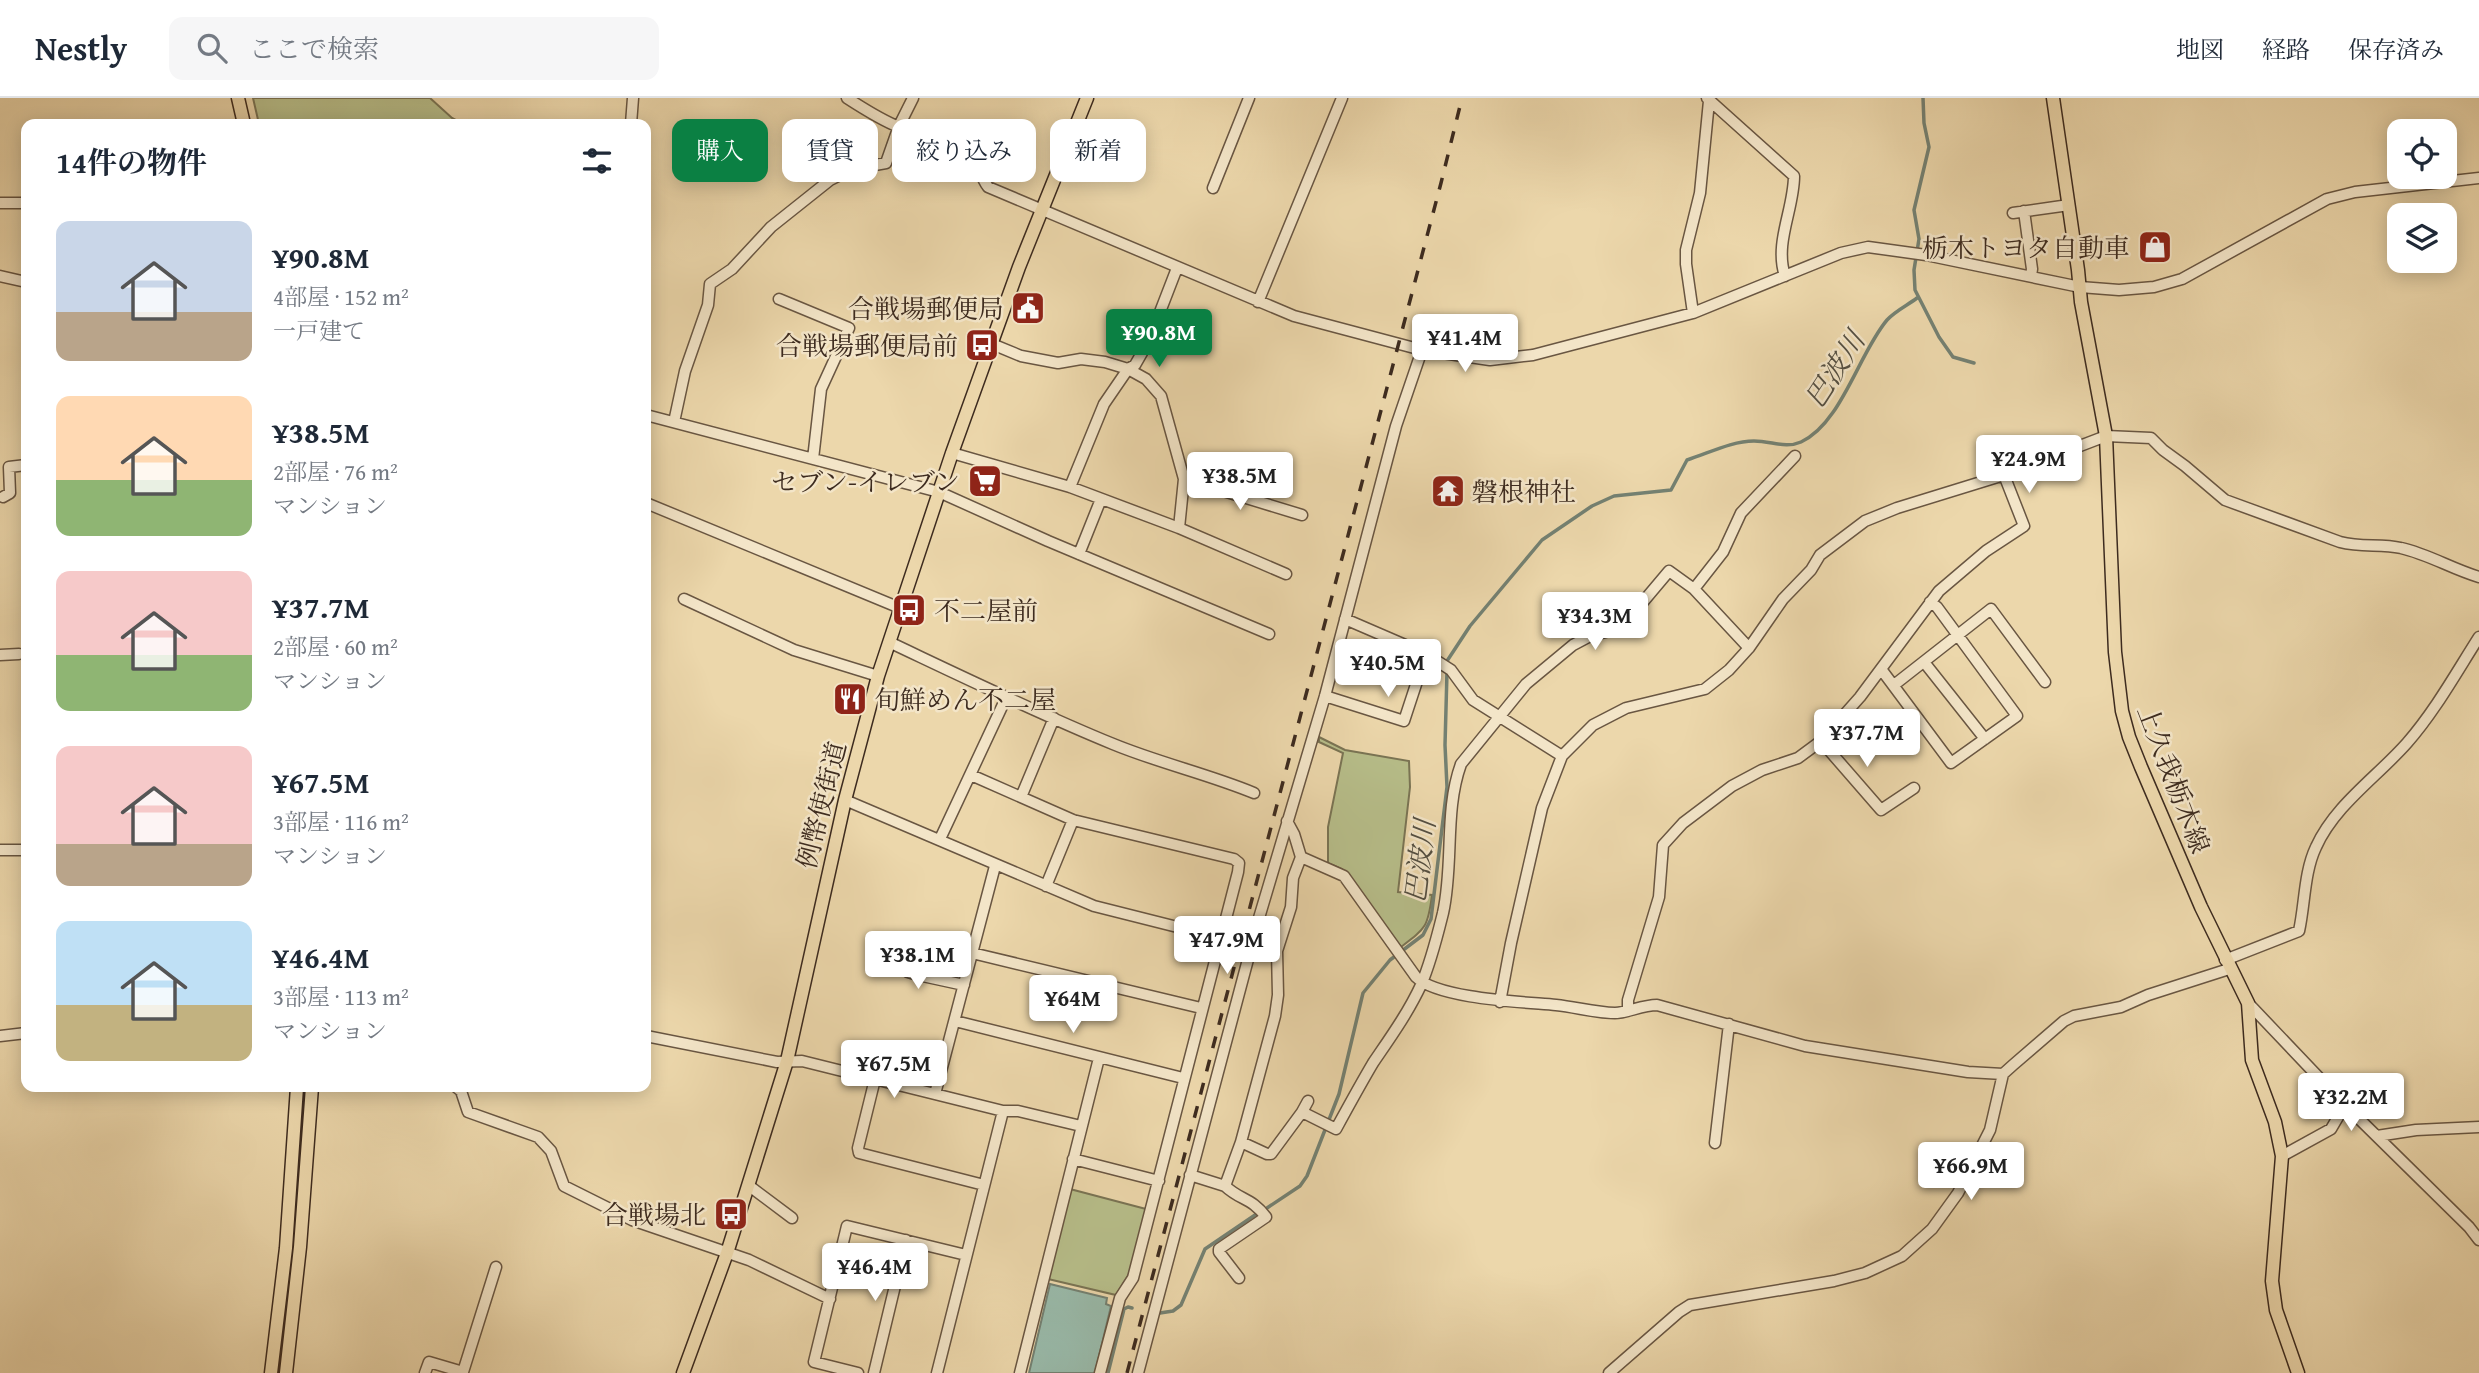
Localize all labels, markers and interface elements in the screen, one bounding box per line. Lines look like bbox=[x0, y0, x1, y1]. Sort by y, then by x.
search box bbox=[169, 17, 659, 80]
text: Nestly bbox=[35, 24, 127, 72]
icon: search bbox=[193, 29, 231, 67]
text: ここで検索 bbox=[249, 29, 379, 68]
text: 地図 bbox=[2176, 32, 2224, 67]
text: 経路 bbox=[2262, 32, 2310, 67]
text: 保存済み bbox=[2348, 32, 2444, 67]
chip: 購入 bbox=[672, 119, 768, 182]
chip: 賃貸 bbox=[782, 119, 878, 182]
chip: 絞り込み bbox=[892, 119, 1036, 182]
chip: 新着 bbox=[1050, 119, 1146, 182]
map controls bbox=[2387, 119, 2457, 273]
button: locate bbox=[2387, 119, 2457, 189]
text: 14件の物件 bbox=[56, 140, 207, 184]
icon: filters bbox=[578, 142, 616, 180]
button: layers bbox=[2387, 203, 2457, 273]
place label: 栃木トヨタ自動車 bbox=[1922, 228, 2130, 267]
shop icon: 栃木トヨタ自動車 bbox=[2136, 228, 2174, 266]
text: ¥90.8M bbox=[273, 235, 369, 279]
icon: home bbox=[112, 249, 196, 333]
text: 4部屋 · 152 m² bbox=[273, 280, 409, 313]
place label: 合戦場郵便局 bbox=[848, 289, 1004, 328]
public building icon: 合戦場郵便局 bbox=[1009, 289, 1047, 327]
pin: ¥90.8M bbox=[1102, 310, 1216, 369]
text: 一戸建て bbox=[273, 314, 365, 347]
pin: ¥41.4M bbox=[1408, 314, 1522, 374]
text: ¥90.8M bbox=[1122, 315, 1196, 348]
text: ¥41.4M bbox=[1428, 320, 1502, 353]
water label: 巴波川 bbox=[1794, 320, 1876, 415]
place label: 合戦場郵便局前 bbox=[776, 326, 958, 365]
bus stop icon: 合戦場郵便局前 bbox=[963, 326, 1001, 364]
text: ¥38.5M bbox=[273, 410, 369, 454]
icon: home bbox=[112, 424, 196, 508]
pin: ¥24.9M bbox=[1972, 436, 2086, 495]
text: ¥24.9M bbox=[1992, 441, 2066, 474]
pin: ¥38.5M bbox=[1183, 452, 1297, 512]
text: 2部屋 · 76 m² bbox=[273, 455, 398, 488]
text: ¥38.5M bbox=[1203, 458, 1277, 491]
place label: セブン-イレブン bbox=[771, 462, 960, 501]
supermarket icon: セブン-イレブン bbox=[966, 462, 1004, 500]
temple icon: 磐根神社 bbox=[1429, 472, 1467, 510]
place label: 磐根神社 bbox=[1472, 472, 1576, 511]
text: マンション bbox=[273, 489, 387, 522]
text: ¥37.7M bbox=[273, 585, 369, 629]
bus stop icon: 不二屋前 bbox=[890, 591, 928, 629]
place label: 不二屋前 bbox=[934, 591, 1038, 630]
pin: ¥34.3M bbox=[1538, 592, 1652, 652]
text: ¥34.3M bbox=[1558, 598, 1632, 631]
icon: home bbox=[112, 599, 196, 683]
text: 2部屋 · 60 m² bbox=[273, 630, 398, 663]
pin: ¥40.5M bbox=[1331, 640, 1445, 699]
text: ¥40.5M bbox=[1351, 645, 1425, 678]
text: マンション bbox=[273, 664, 387, 697]
restaurant icon: 旬鮮めん不二屋 bbox=[831, 680, 869, 718]
place label: 旬鮮めん不二屋 bbox=[874, 680, 1056, 719]
street label: 上久我栃木線 bbox=[2128, 699, 2220, 859]
pin: ¥37.7M bbox=[1810, 710, 1924, 769]
text: ¥37.7M bbox=[1830, 715, 1904, 748]
street label: 例幣使街道 bbox=[786, 737, 856, 873]
text: ¥67.5M bbox=[273, 760, 369, 804]
icon: home bbox=[112, 774, 196, 858]
text: 3部屋 · 116 m² bbox=[273, 805, 409, 838]
water label: 巴波川 bbox=[1394, 814, 1445, 905]
text: マンション bbox=[273, 839, 387, 872]
pin: ¥47.9M bbox=[1170, 916, 1284, 976]
text: ¥47.9M bbox=[1190, 922, 1264, 955]
pin: ¥38.1M bbox=[861, 932, 975, 991]
text: ¥46.4M bbox=[273, 935, 369, 979]
text: ¥38.1M bbox=[881, 937, 955, 970]
icon: home bbox=[112, 949, 196, 1033]
pin: ¥64M bbox=[1032, 976, 1114, 1035]
text: 3部屋 · 113 m² bbox=[273, 980, 409, 1013]
text: ¥64M bbox=[1045, 981, 1101, 1014]
text: マンション bbox=[273, 1014, 387, 1047]
pin: ¥67.5M bbox=[837, 1040, 951, 1100]
text: ¥67.5M bbox=[857, 1046, 931, 1079]
pin: ¥32.2M bbox=[2294, 1074, 2408, 1133]
text: ¥32.2M bbox=[2314, 1079, 2388, 1112]
pin: ¥66.9M bbox=[1914, 1142, 2028, 1202]
text: ¥66.9M bbox=[1934, 1148, 2008, 1181]
place label: 合戦場北 bbox=[602, 1195, 706, 1234]
bus stop icon: 合戦場北 bbox=[712, 1195, 750, 1233]
pin: ¥46.4M bbox=[818, 1244, 932, 1303]
text: ¥46.4M bbox=[838, 1249, 912, 1282]

